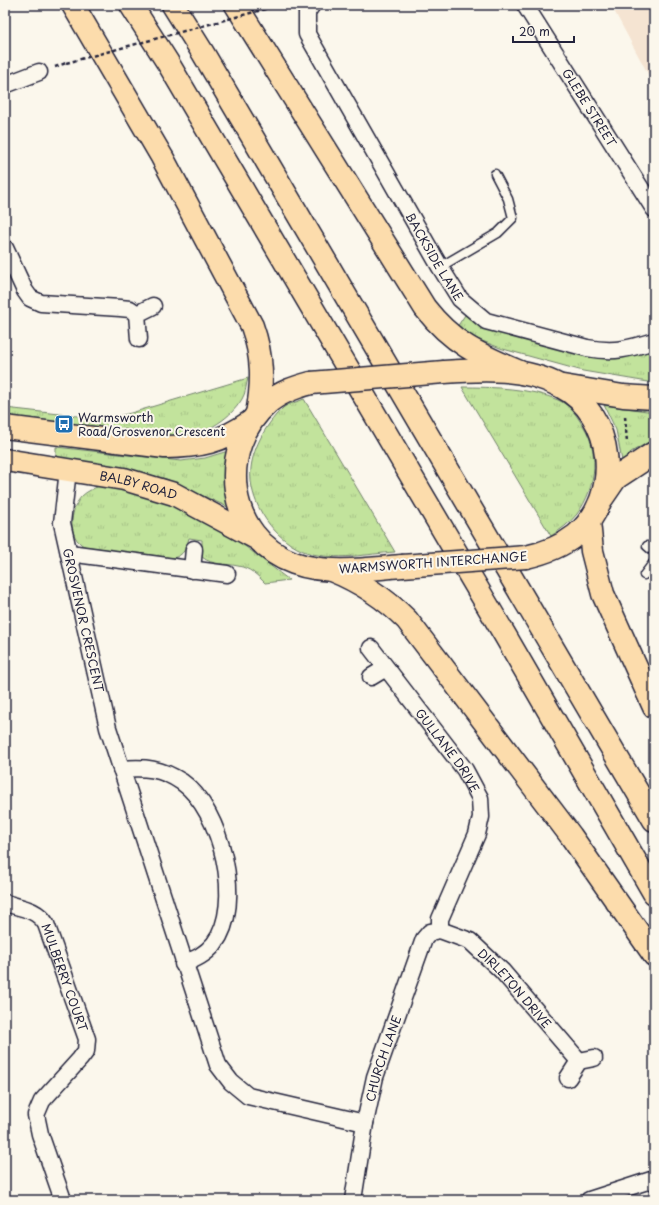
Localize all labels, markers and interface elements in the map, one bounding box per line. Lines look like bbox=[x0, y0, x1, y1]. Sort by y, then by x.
scale bar bbox=[513, 18, 574, 44]
text: 20 m bbox=[519, 22, 550, 40]
street label: GLEBE STREET bbox=[558, 65, 622, 151]
street label: BACKSIDE LANE bbox=[401, 209, 468, 304]
place label: Warmsworth Road/Grosvenor Crescent bbox=[78, 408, 225, 440]
bus stop icon: Warmsworth Road/Grosvenor Crescent bbox=[53, 413, 75, 435]
street label: BALBY ROAD bbox=[98, 466, 180, 504]
street label: WARMSWORTH INTERCHANGE bbox=[338, 546, 528, 578]
street label: GROSVENOR CRESCENT bbox=[59, 547, 109, 695]
street label: GULLANE DRIVE bbox=[412, 704, 484, 795]
street label: MULBERRY COURT bbox=[37, 921, 93, 1035]
street label: DIRLETON DRIVE bbox=[474, 944, 556, 1032]
street label: CHURCH LANE bbox=[361, 1012, 405, 1103]

